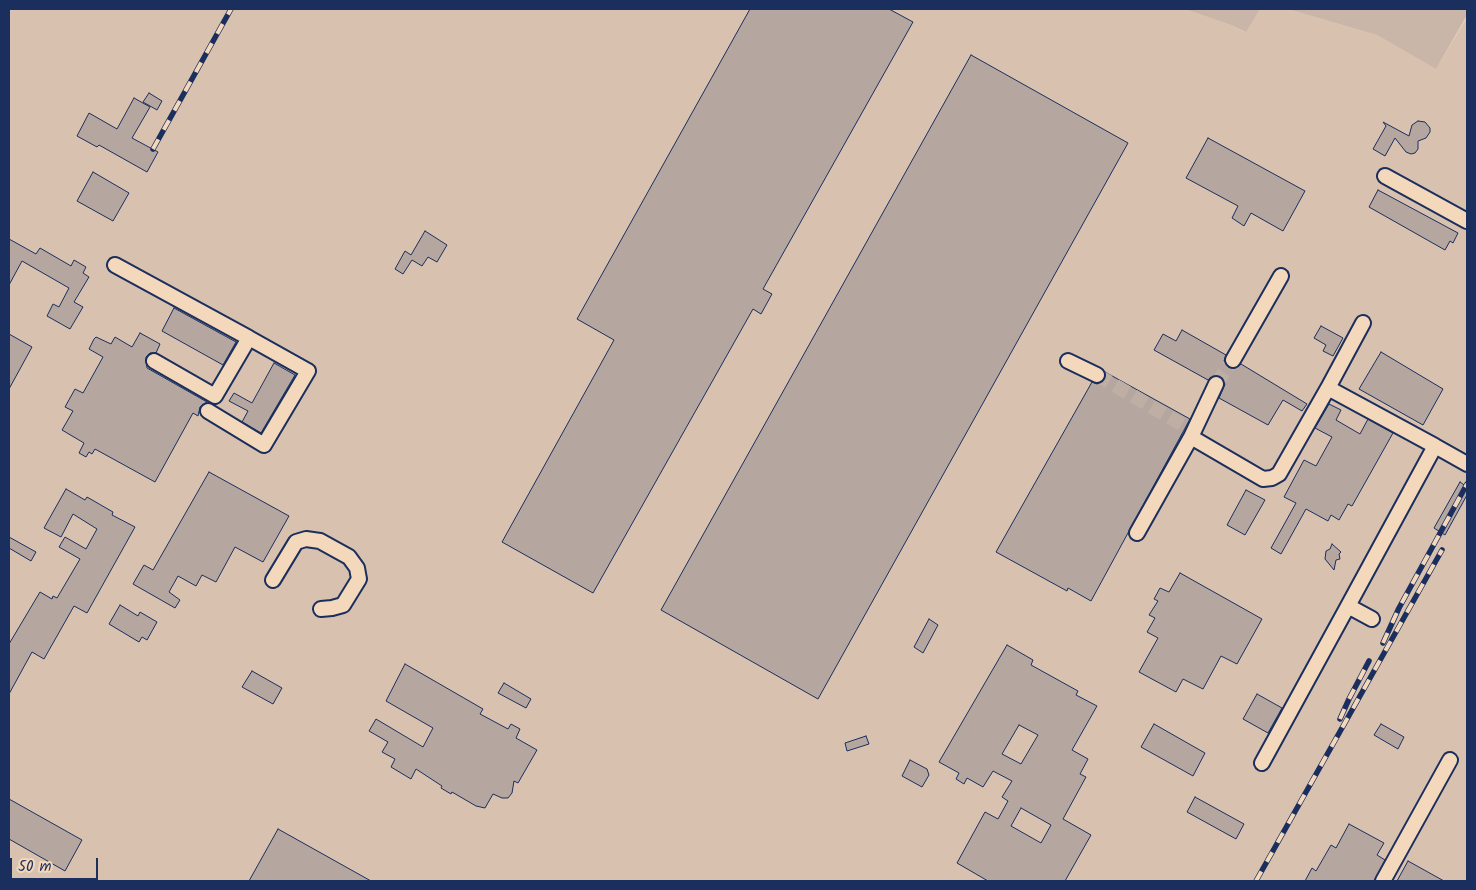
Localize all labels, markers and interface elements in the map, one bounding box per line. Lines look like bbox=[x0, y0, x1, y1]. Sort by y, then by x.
scale bar bbox=[12, 848, 100, 880]
text: 50 m bbox=[18, 855, 52, 879]

